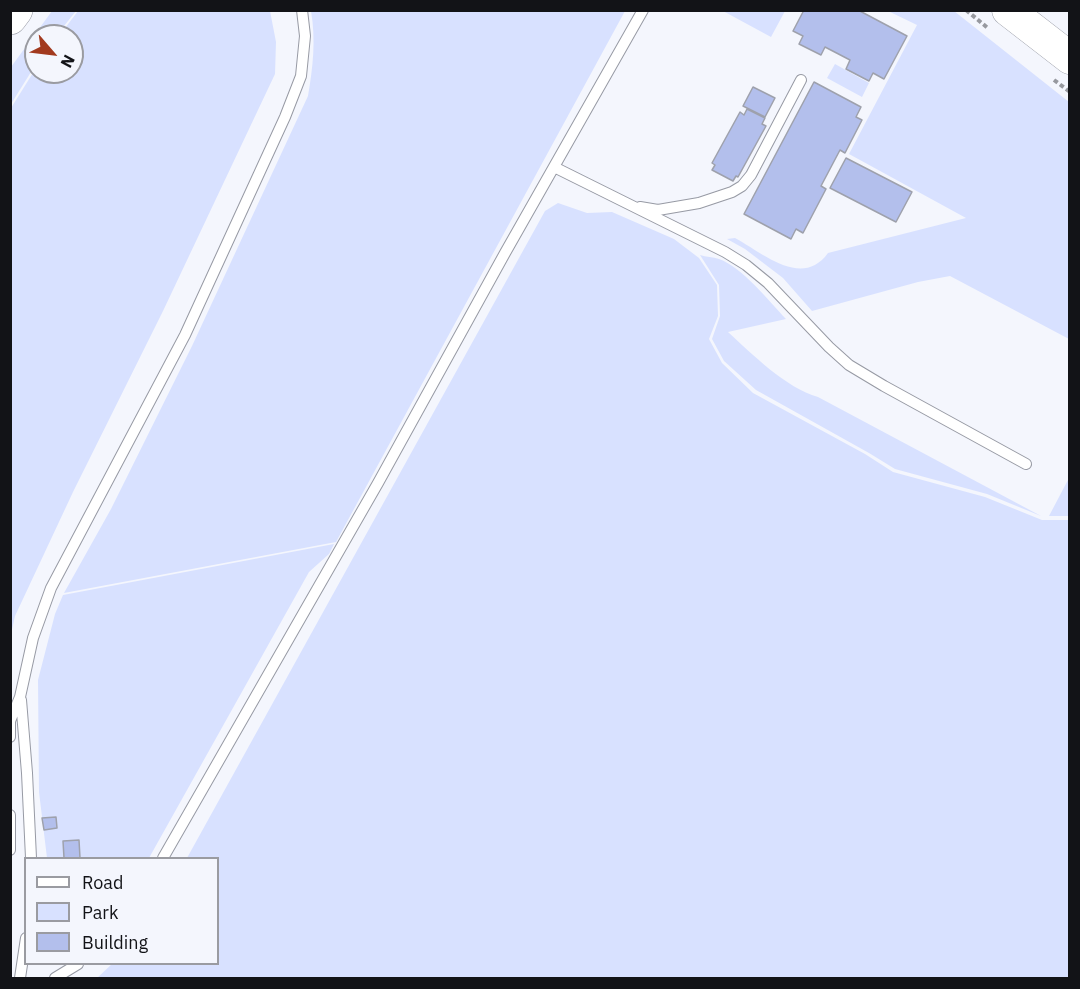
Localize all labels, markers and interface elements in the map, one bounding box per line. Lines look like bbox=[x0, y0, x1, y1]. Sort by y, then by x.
north arrow bbox=[24, 24, 84, 84]
text: N bbox=[57, 52, 80, 71]
legend bbox=[24, 857, 219, 965]
text: Road bbox=[82, 871, 123, 894]
text: Park bbox=[82, 901, 118, 924]
text: Building bbox=[82, 931, 148, 954]

